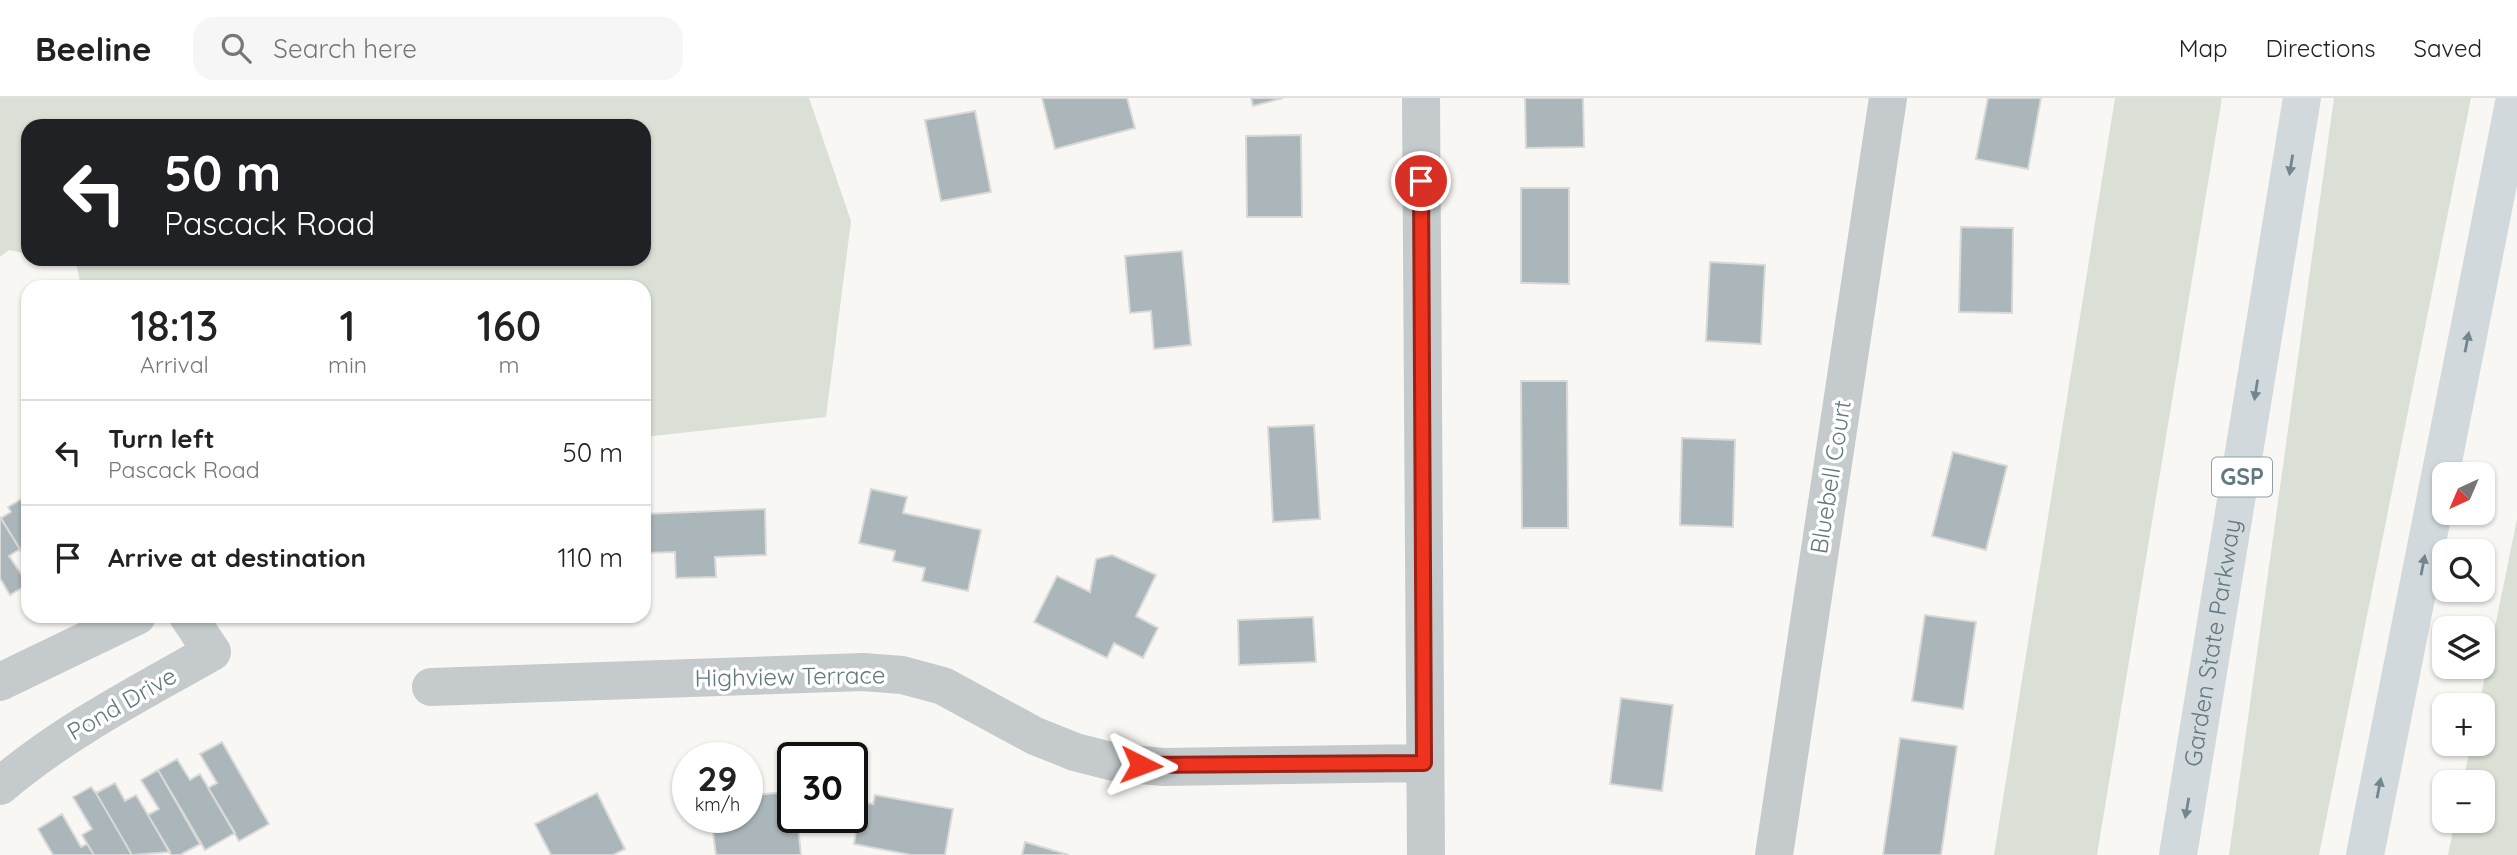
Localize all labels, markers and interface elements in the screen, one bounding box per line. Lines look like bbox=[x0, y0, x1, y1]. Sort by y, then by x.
search box bbox=[193, 17, 683, 80]
text: Beeline bbox=[35, 28, 151, 69]
icon: search bbox=[217, 29, 255, 67]
text: Search here bbox=[273, 32, 417, 65]
text: Map bbox=[2179, 33, 2228, 63]
text: Directions bbox=[2266, 33, 2376, 63]
text: Saved bbox=[2414, 33, 2482, 63]
text: 50 m bbox=[164, 142, 281, 203]
icon: left bbox=[49, 147, 140, 238]
pin bbox=[1391, 151, 1451, 211]
one-way arrow bbox=[2285, 155, 2296, 177]
icon: arrive bbox=[1402, 162, 1440, 200]
text: Pascack Road bbox=[164, 203, 375, 243]
text: 18:13 bbox=[131, 299, 218, 352]
text: 1 bbox=[339, 299, 356, 352]
text: 160 bbox=[477, 299, 541, 352]
one-way arrow bbox=[2461, 331, 2472, 353]
text: Arrival bbox=[140, 350, 209, 379]
text: min bbox=[328, 350, 367, 379]
text: m bbox=[499, 350, 520, 379]
one-way arrow bbox=[2250, 379, 2261, 401]
street label: Bluebell Court bbox=[1803, 398, 1857, 556]
text: Turn left bbox=[108, 422, 215, 455]
icon: left bbox=[49, 434, 87, 472]
text: 50 m bbox=[563, 436, 623, 469]
text: Pascack Road bbox=[108, 455, 260, 484]
road number: GSP bbox=[2212, 458, 2272, 496]
north arrow bbox=[2432, 462, 2496, 525]
map controls bbox=[2432, 462, 2495, 833]
street label: Garden State Parkway bbox=[2177, 517, 2247, 769]
icon: arrive bbox=[49, 539, 87, 577]
button: search bbox=[2432, 539, 2495, 602]
text: Arrive at destination bbox=[108, 541, 366, 574]
text: 110 m bbox=[557, 541, 623, 574]
one-way arrow bbox=[2417, 554, 2428, 576]
button: layers bbox=[2432, 616, 2495, 679]
street label: Highview Terrace bbox=[694, 659, 886, 693]
street label: Pond Drive bbox=[61, 660, 182, 746]
button: + bbox=[2432, 693, 2495, 756]
position arrow bbox=[1104, 728, 1178, 802]
speed limit sign: 30 bbox=[777, 742, 868, 833]
text: 29 bbox=[698, 756, 737, 800]
button: − bbox=[2432, 770, 2495, 833]
one-way arrow bbox=[2373, 777, 2384, 799]
text: km/h bbox=[695, 793, 740, 816]
one-way arrow bbox=[2181, 797, 2192, 819]

